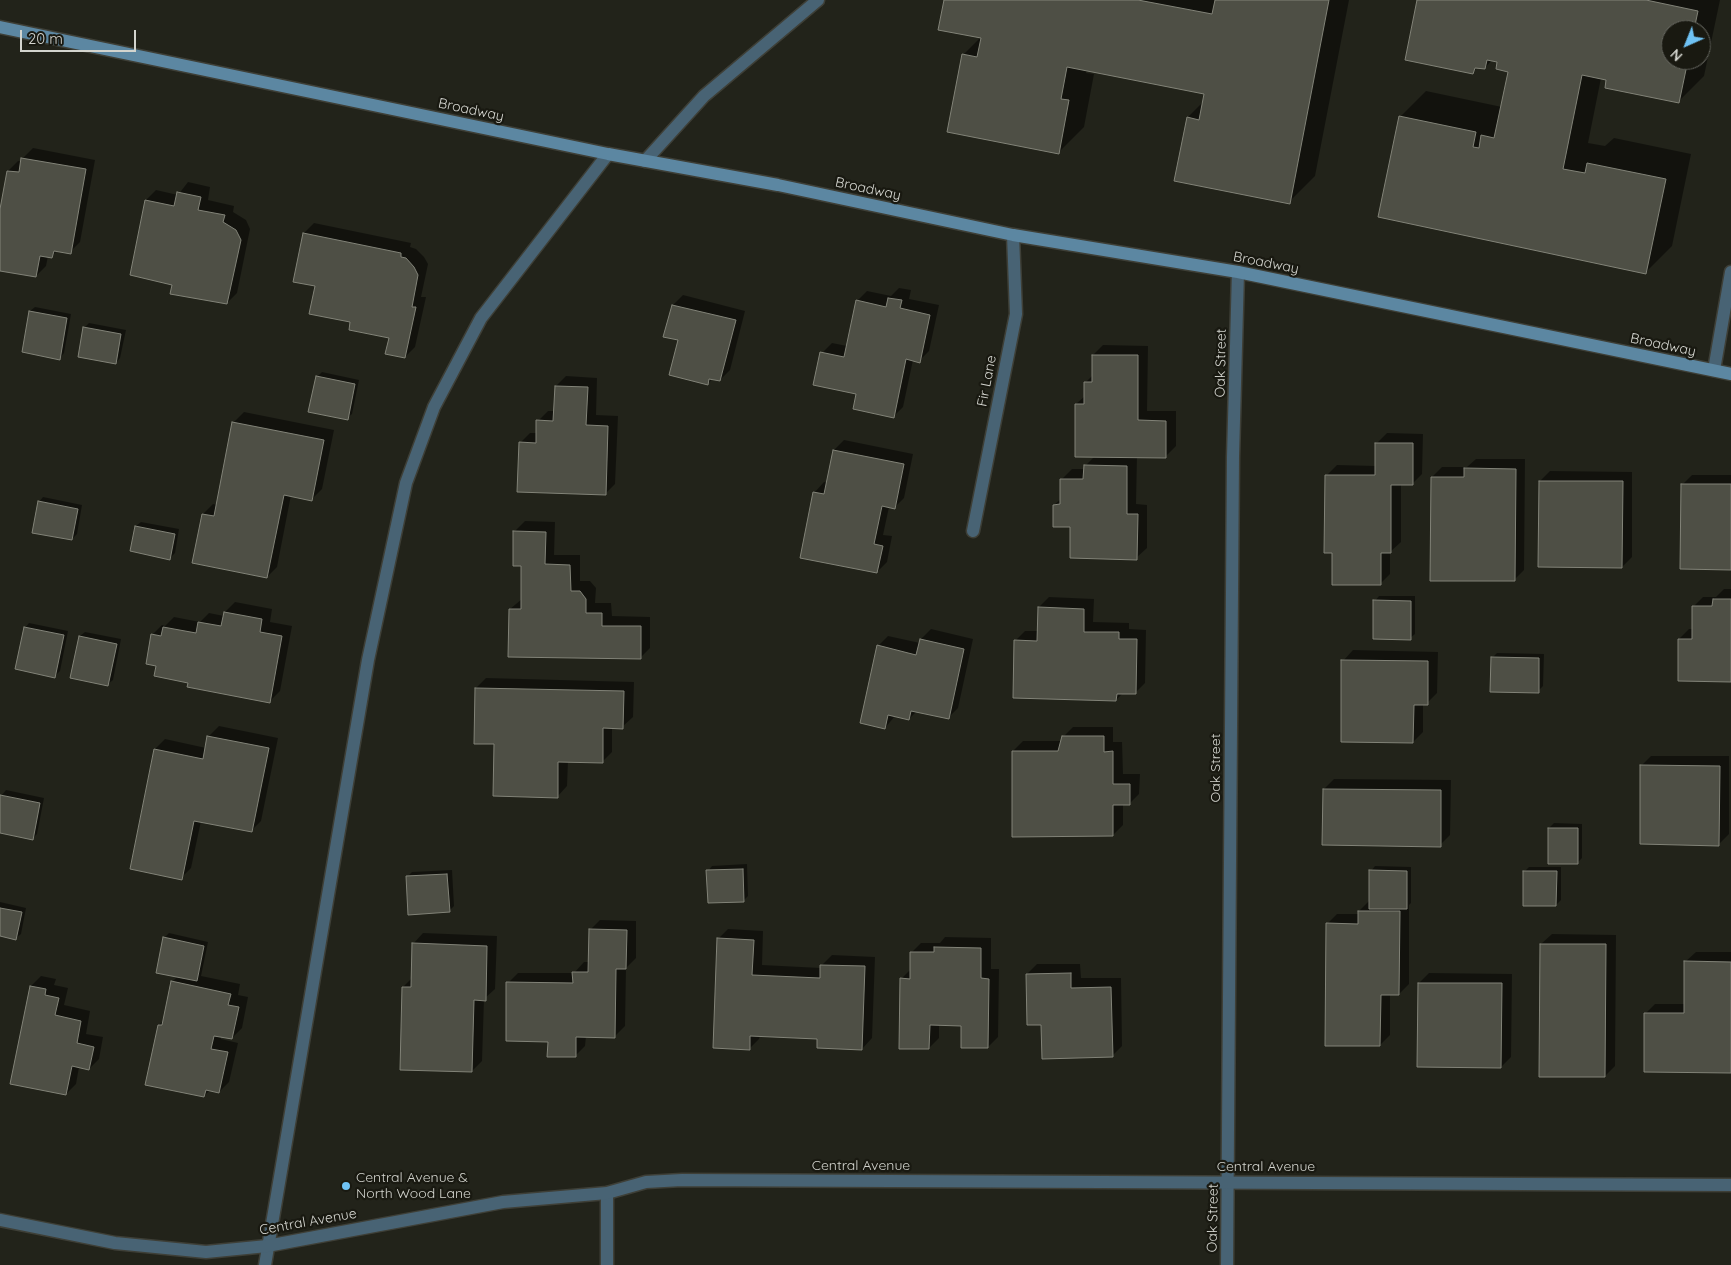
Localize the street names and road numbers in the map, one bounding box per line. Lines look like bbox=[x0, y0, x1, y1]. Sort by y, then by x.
street label: Broadway bbox=[437, 95, 505, 125]
street label: Broadway bbox=[834, 174, 902, 204]
street label: Broadway bbox=[1232, 248, 1300, 278]
street label: Oak Street bbox=[1212, 328, 1230, 398]
street label: Broadway bbox=[1629, 330, 1697, 360]
street label: Fir Lane bbox=[974, 354, 1000, 408]
street label: Oak Street bbox=[1208, 734, 1224, 802]
street label: Central Avenue bbox=[812, 1158, 910, 1174]
street label: Central Avenue bbox=[1217, 1159, 1315, 1175]
street label: Oak Street bbox=[1204, 1183, 1222, 1253]
street label: Central Avenue bbox=[258, 1205, 358, 1239]

